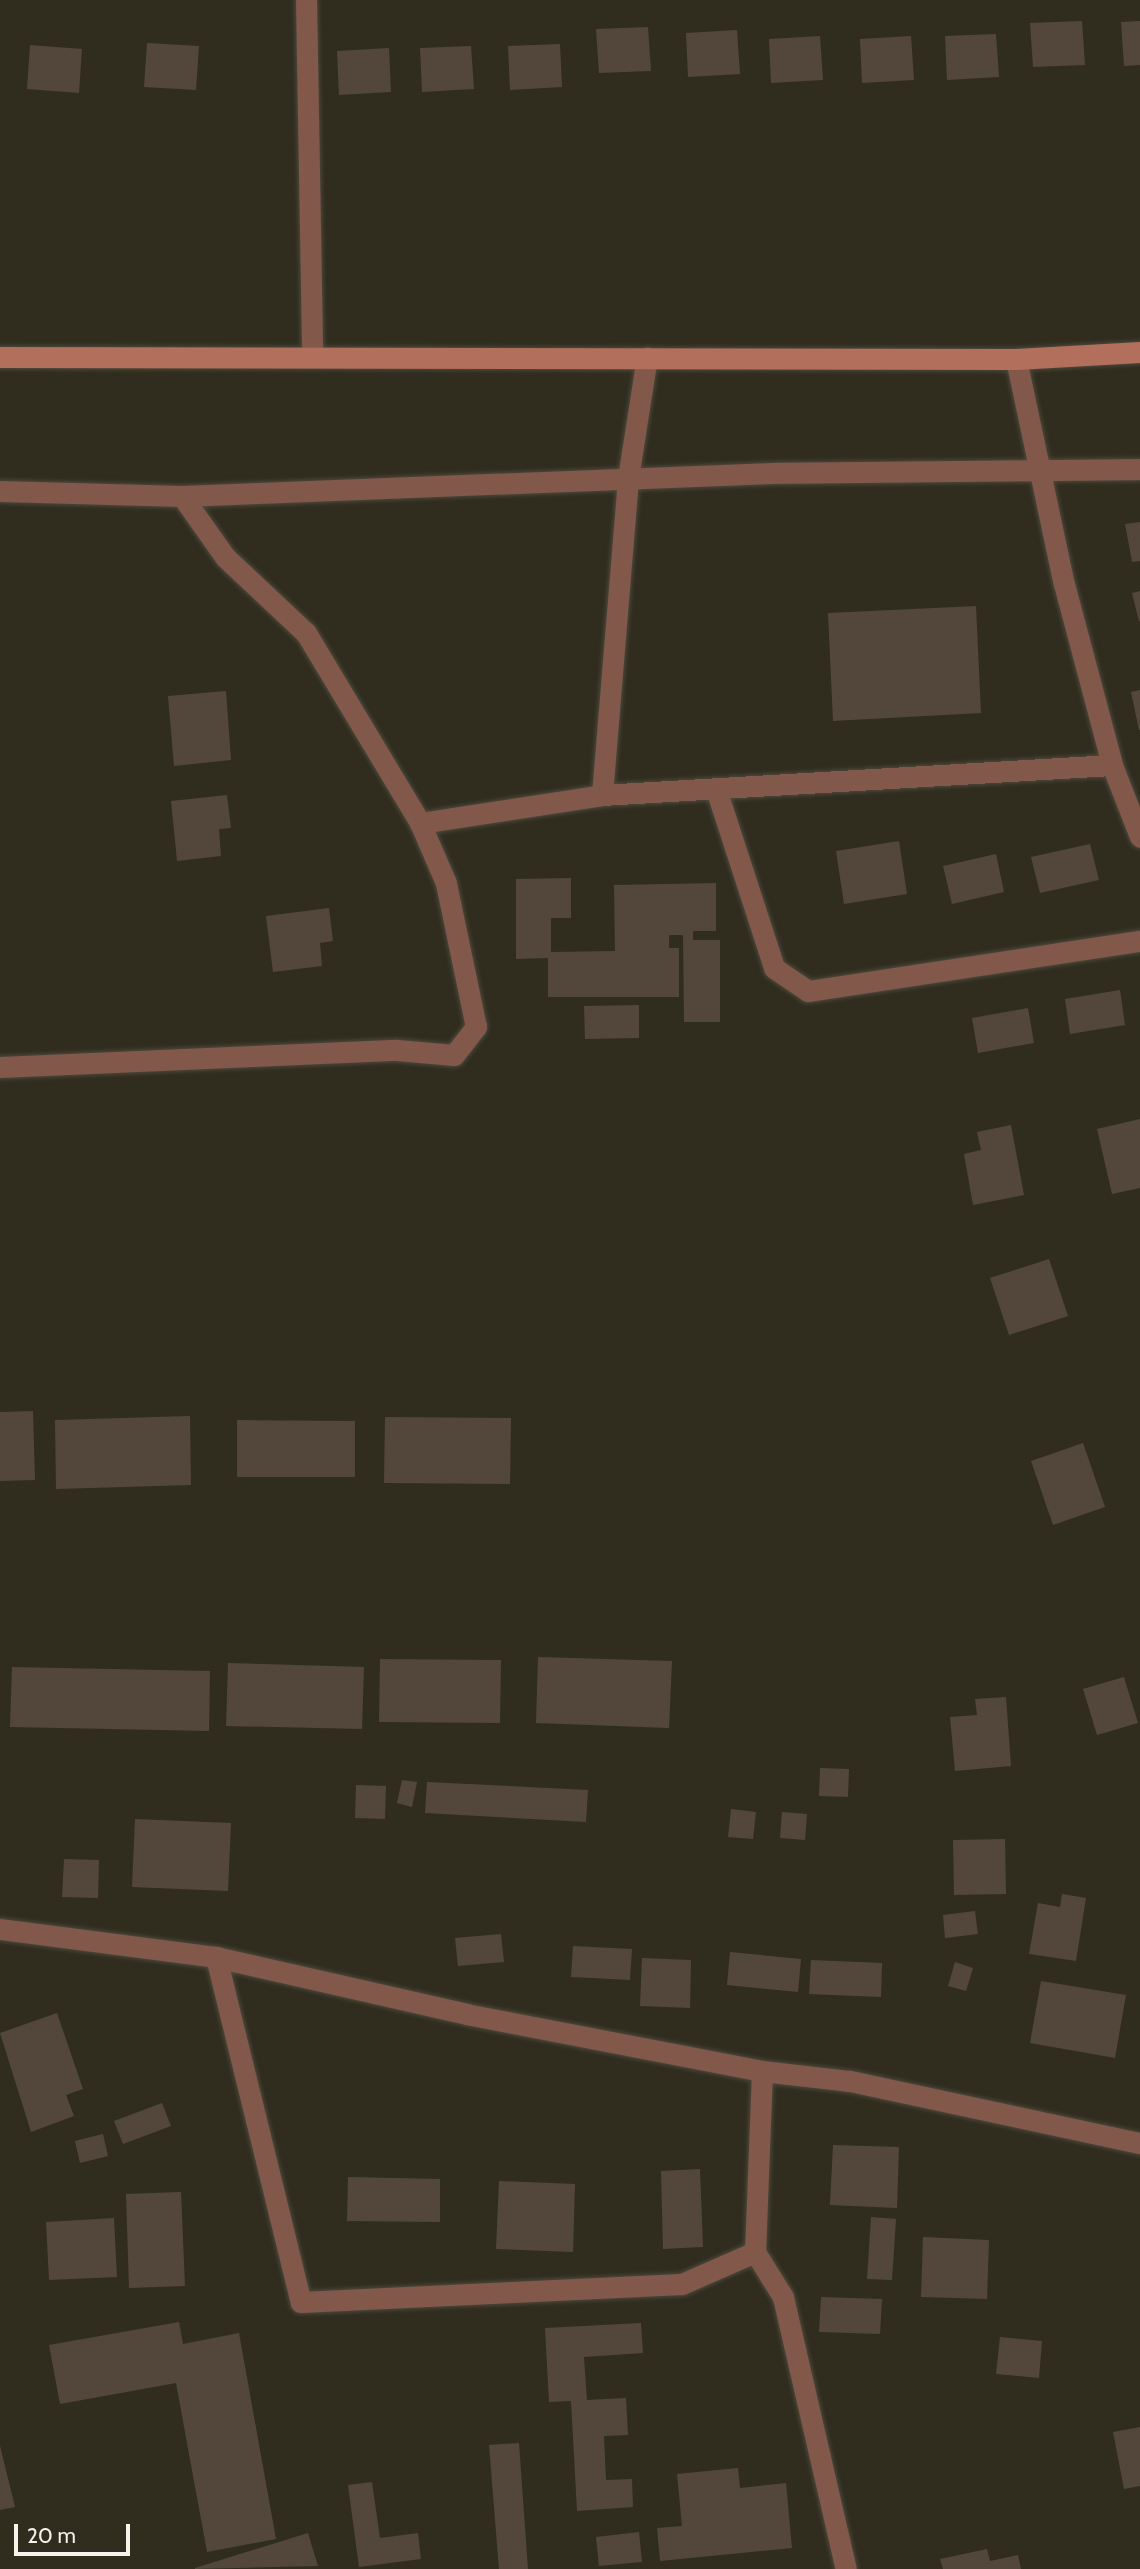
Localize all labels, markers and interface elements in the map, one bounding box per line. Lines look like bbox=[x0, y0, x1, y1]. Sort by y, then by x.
scale bar bbox=[18, 2510, 133, 2554]
text: 20 m bbox=[27, 2523, 76, 2548]

